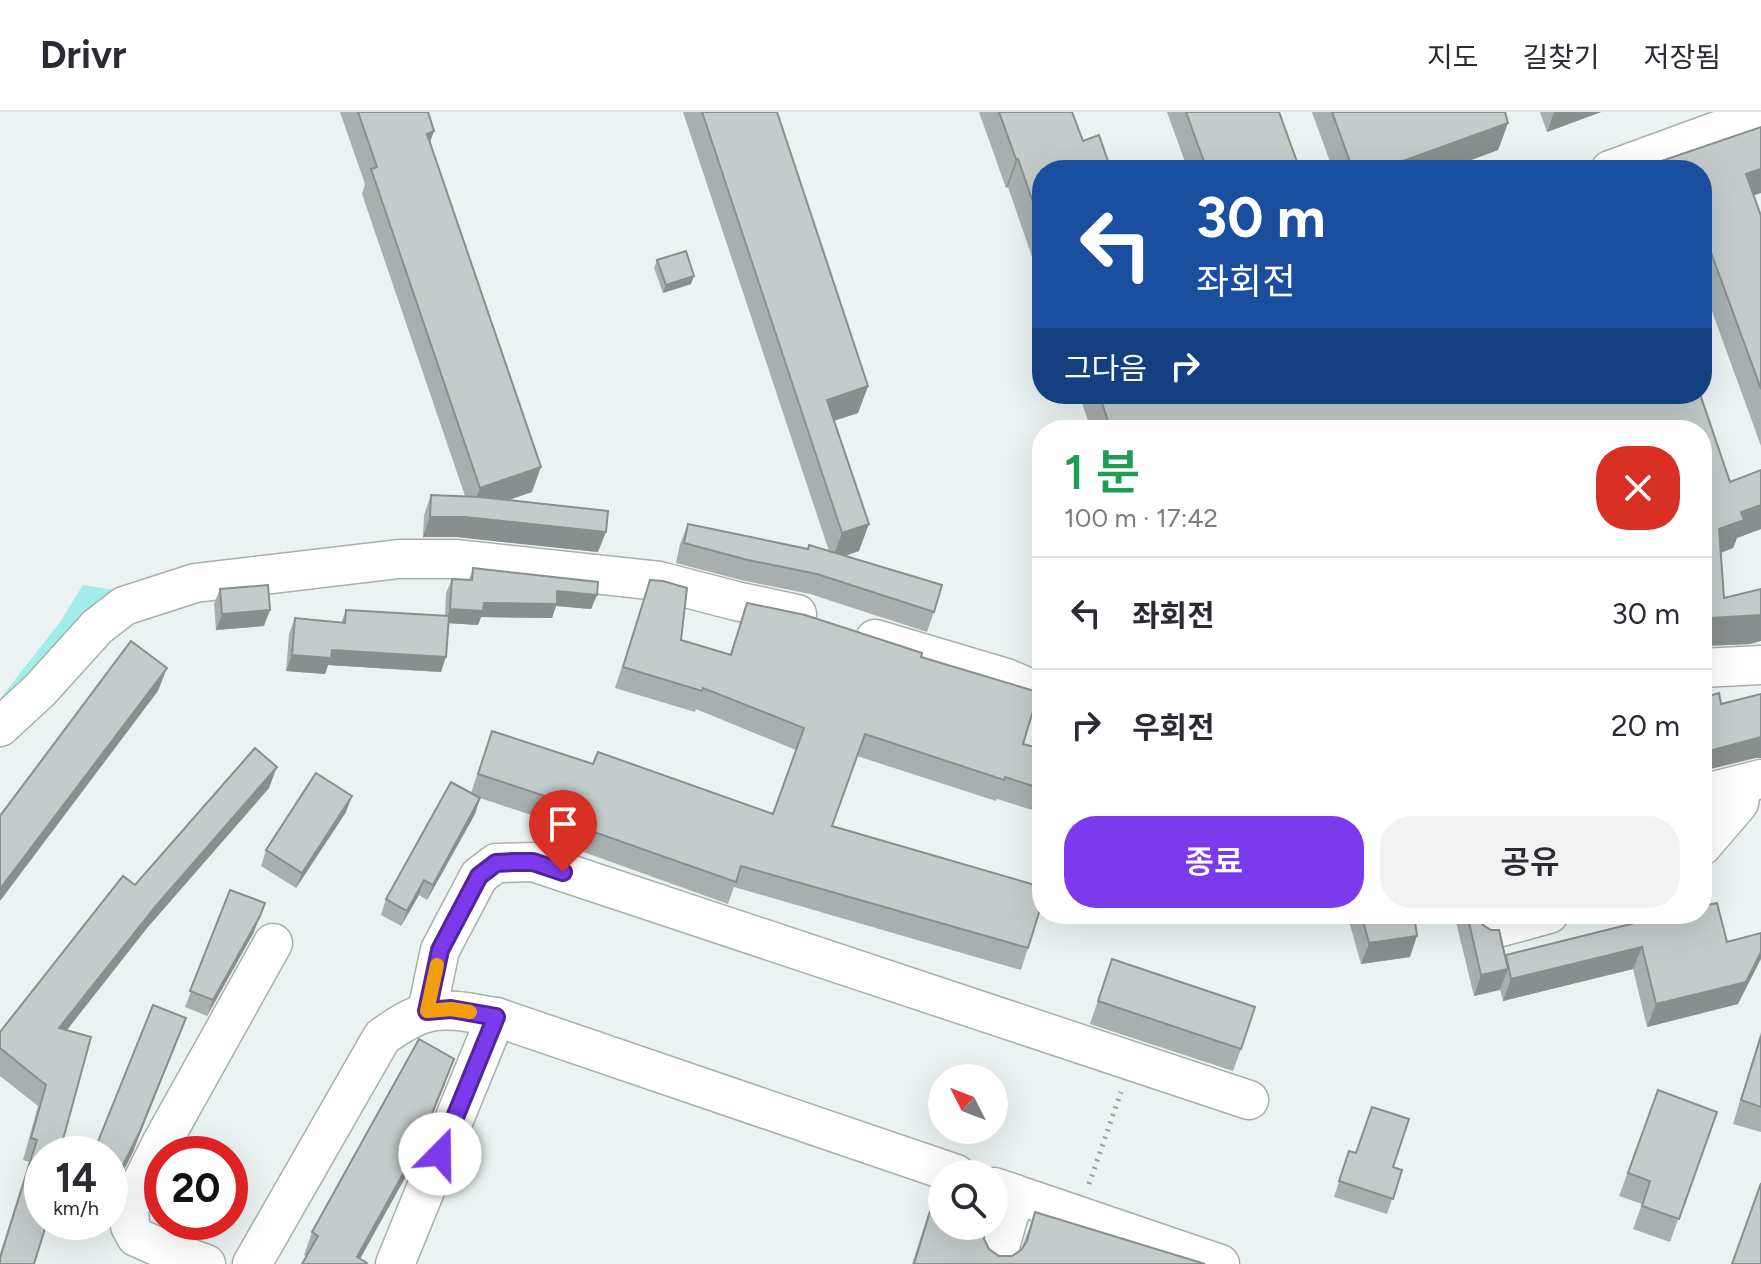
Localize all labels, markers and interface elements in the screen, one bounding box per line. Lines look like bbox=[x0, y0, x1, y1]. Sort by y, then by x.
text: Drivr bbox=[40, 32, 127, 78]
text: 지도 bbox=[1427, 40, 1478, 74]
text: 길찾기 bbox=[1522, 40, 1600, 74]
text: 저장됨 bbox=[1644, 40, 1721, 74]
text: 30 m bbox=[1196, 184, 1326, 251]
icon: left bbox=[1064, 192, 1168, 296]
text: 좌회전 bbox=[1196, 260, 1295, 303]
icon: right bbox=[1163, 344, 1207, 388]
text: 그다음 bbox=[1064, 350, 1147, 387]
text: 1 분 bbox=[1064, 443, 1140, 501]
button: close bbox=[1596, 446, 1680, 530]
text: 100 m · 17:42 bbox=[1064, 502, 1218, 534]
icon: left bbox=[1064, 591, 1108, 635]
text: 30 m bbox=[1612, 595, 1680, 632]
text: 좌회전 bbox=[1132, 597, 1215, 634]
icon: right bbox=[1064, 703, 1108, 747]
text: 20 m bbox=[1611, 707, 1680, 744]
text: 우회전 bbox=[1132, 709, 1215, 746]
pin bbox=[529, 790, 597, 872]
icon: arrive bbox=[541, 802, 585, 846]
button: 종료 bbox=[1064, 816, 1364, 908]
button: 공유 bbox=[1380, 816, 1680, 908]
north arrow bbox=[928, 1064, 1008, 1144]
map controls bbox=[928, 1064, 1008, 1240]
position arrow bbox=[398, 1112, 482, 1196]
speed limit sign: 20 bbox=[144, 1136, 248, 1240]
text: 14 bbox=[55, 1154, 97, 1202]
button: search bbox=[928, 1160, 1008, 1240]
text: km/h bbox=[53, 1196, 99, 1220]

